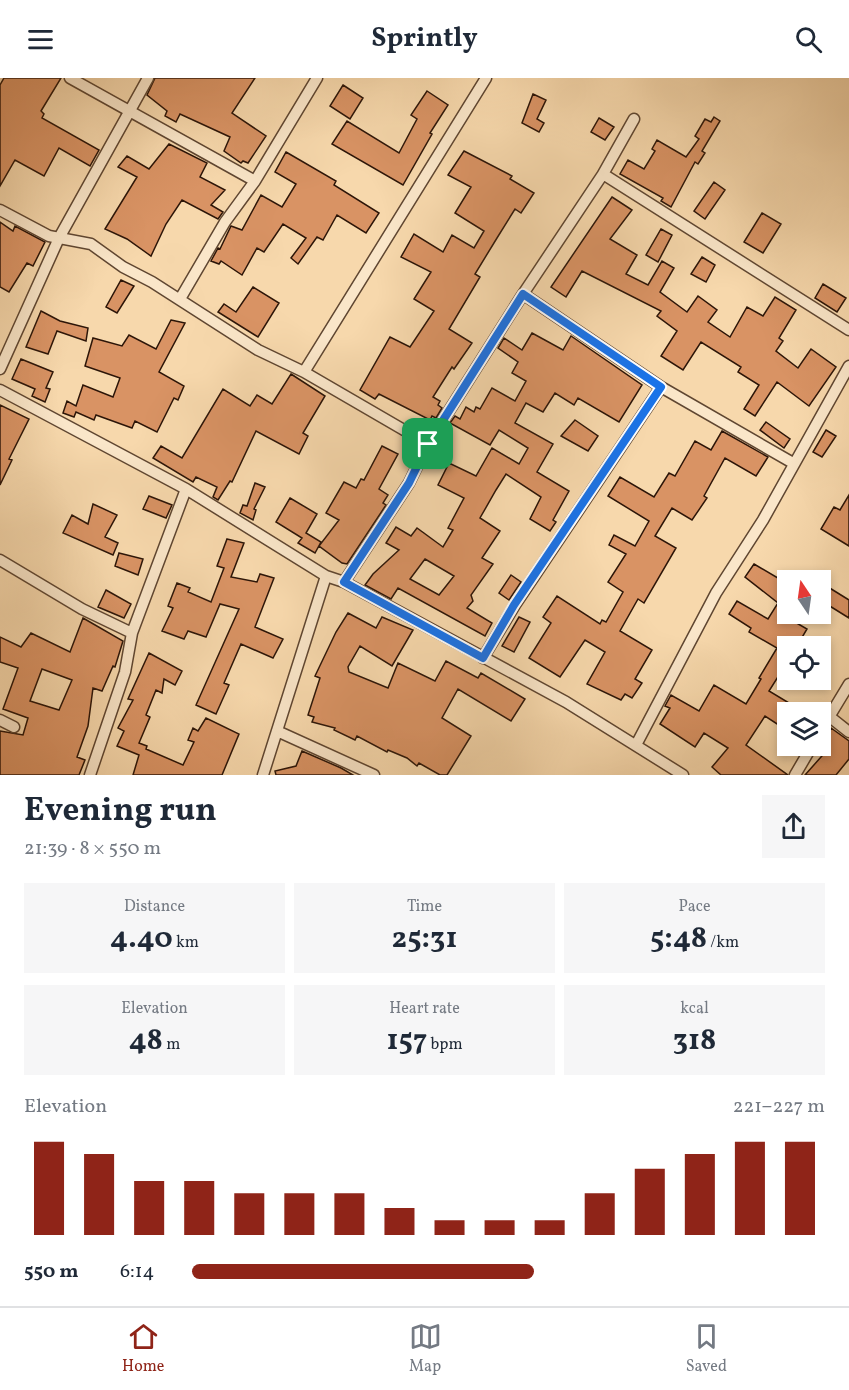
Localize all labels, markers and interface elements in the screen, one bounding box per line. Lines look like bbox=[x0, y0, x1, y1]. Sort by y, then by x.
text: Sprintly bbox=[371, 20, 478, 58]
icon: menu bbox=[24, 23, 57, 56]
icon: search bbox=[792, 23, 825, 56]
pin bbox=[402, 418, 453, 469]
icon: arrive bbox=[411, 427, 444, 460]
north arrow bbox=[777, 570, 831, 624]
map controls bbox=[777, 570, 831, 756]
button: locate bbox=[777, 636, 831, 690]
button: layers bbox=[777, 702, 831, 756]
text: Evening run bbox=[24, 789, 217, 835]
button: share bbox=[762, 795, 825, 858]
text: 21:39 · 8 × 550 m bbox=[24, 835, 161, 863]
text: Distance bbox=[124, 896, 185, 918]
text: Time bbox=[407, 896, 442, 918]
text: Pace bbox=[678, 896, 711, 918]
text: 4.40 bbox=[110, 918, 173, 960]
text: 25:31 bbox=[392, 918, 457, 960]
text: 5:48 bbox=[650, 918, 707, 960]
text: km bbox=[173, 932, 199, 954]
text: /km bbox=[707, 932, 739, 954]
text: Elevation bbox=[121, 998, 188, 1020]
text: Heart rate bbox=[389, 998, 460, 1020]
text: kcal bbox=[680, 998, 709, 1020]
text: 48 bbox=[129, 1020, 163, 1062]
text: 157 bbox=[386, 1020, 427, 1062]
text: 318 bbox=[673, 1020, 716, 1062]
text: m bbox=[163, 1034, 180, 1056]
text: bpm bbox=[427, 1034, 463, 1056]
text: Elevation bbox=[24, 1093, 107, 1121]
text: 221–227 m bbox=[733, 1093, 825, 1121]
text: 550 m bbox=[24, 1258, 79, 1286]
text: 6:14 bbox=[120, 1258, 155, 1286]
tab: Home bbox=[122, 1320, 164, 1378]
tab: Map bbox=[409, 1320, 442, 1378]
tab: Saved bbox=[686, 1320, 727, 1378]

